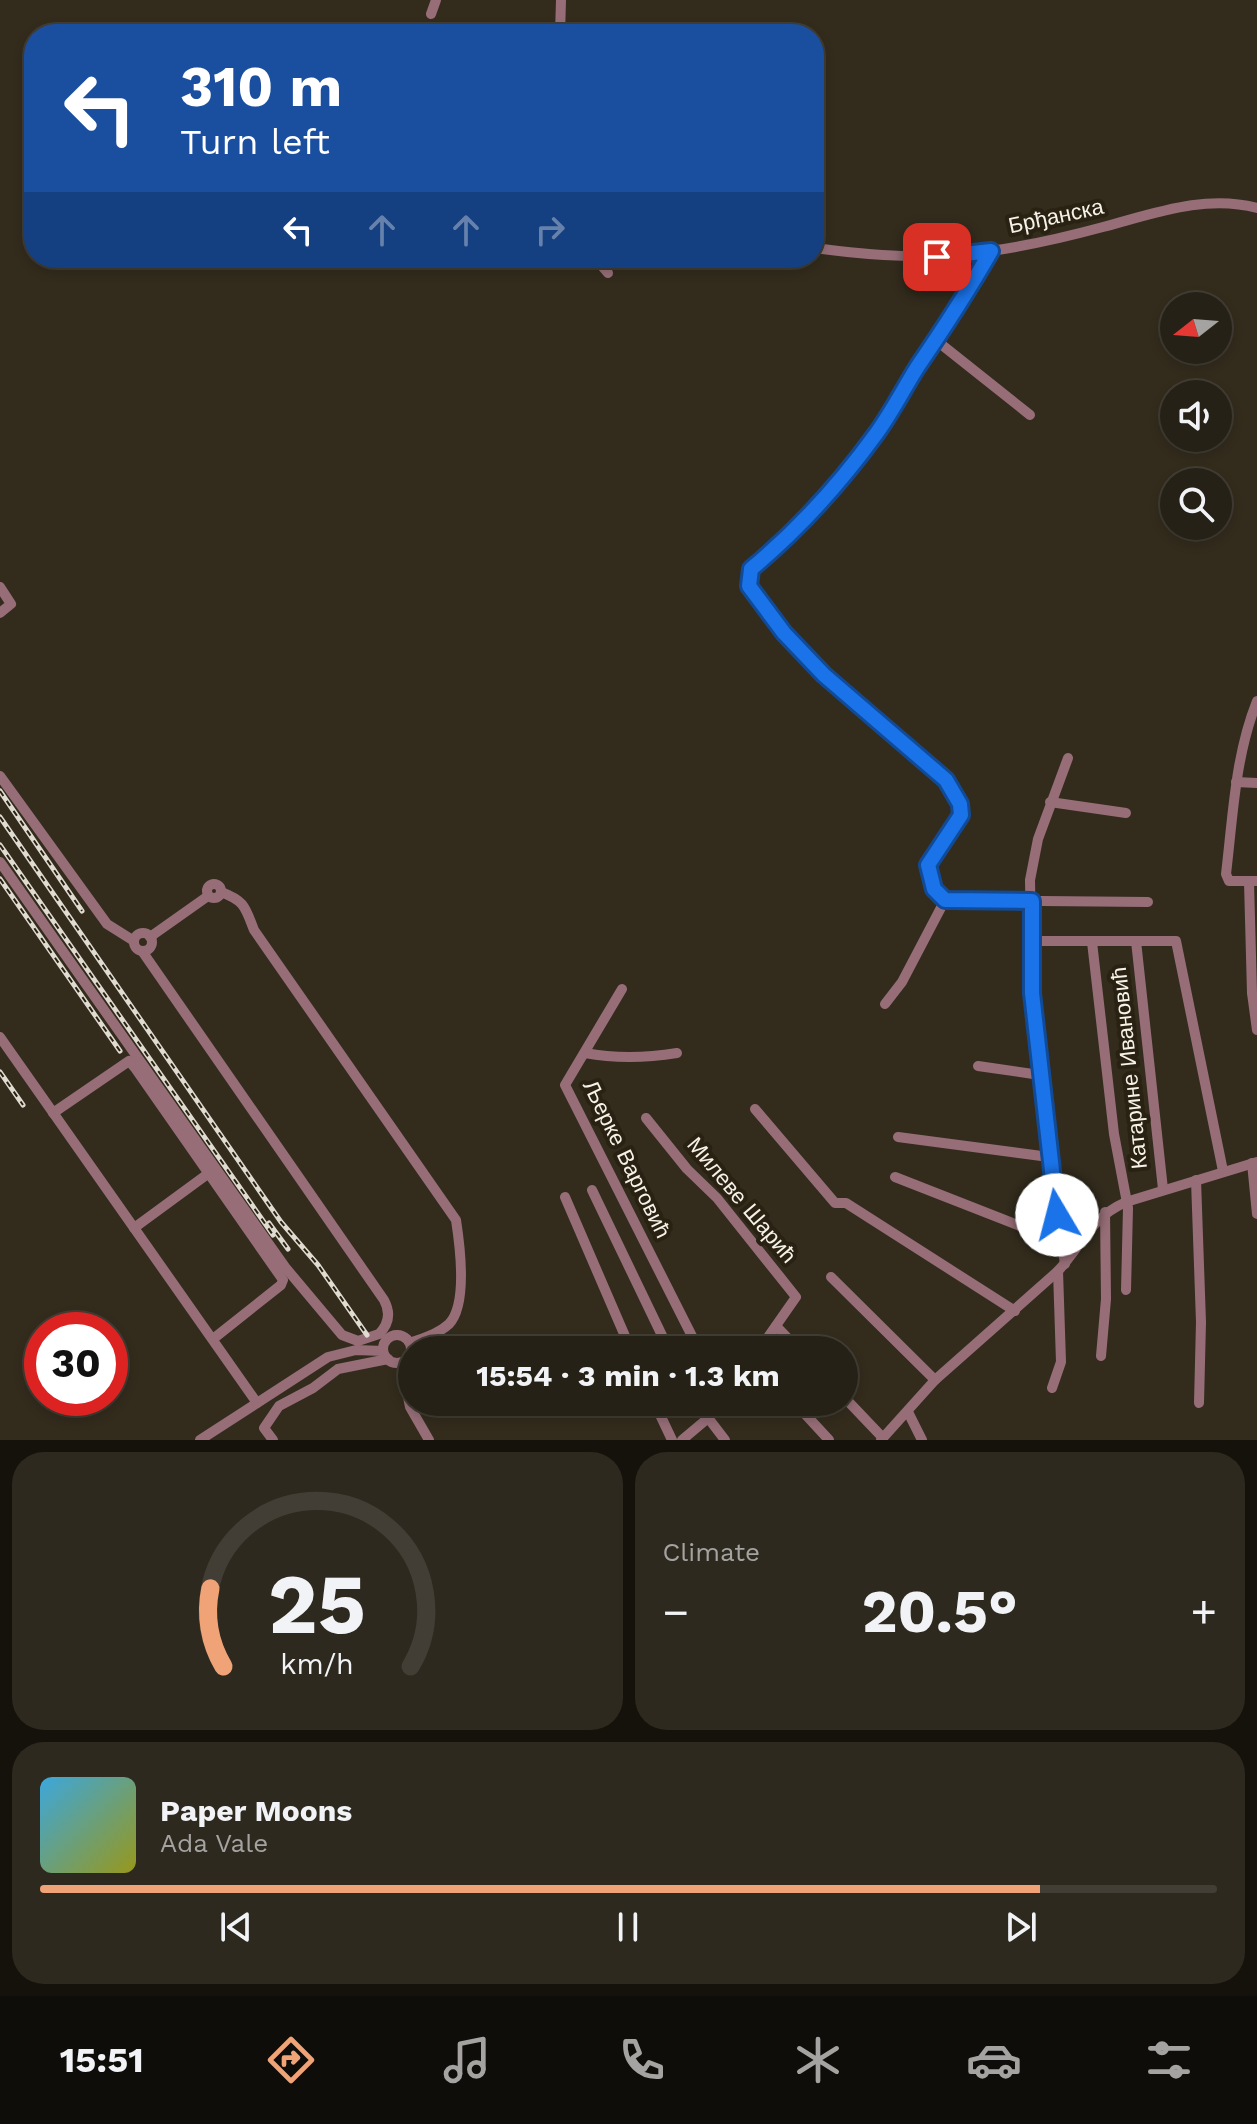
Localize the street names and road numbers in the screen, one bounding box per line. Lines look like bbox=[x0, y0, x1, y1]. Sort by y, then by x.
street label: Брђанска bbox=[1006, 194, 1107, 238]
street label: Катарине Ивановић bbox=[1106, 966, 1152, 1170]
street label: Љерке Варговић bbox=[578, 1076, 676, 1242]
street label: Милеве Шарић bbox=[682, 1132, 802, 1268]

